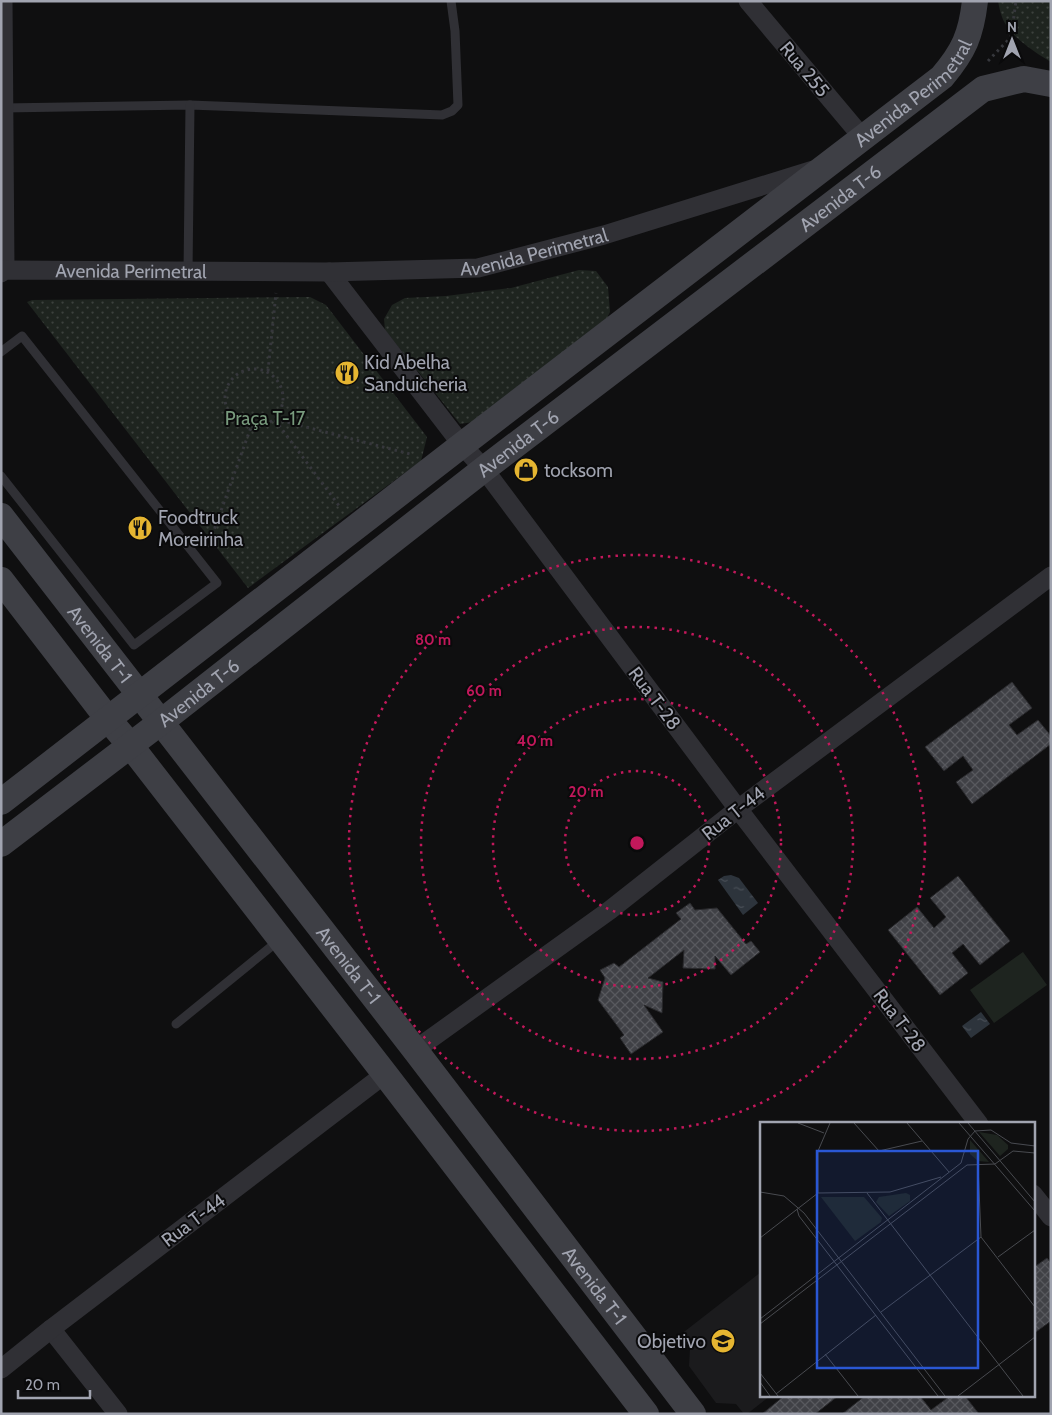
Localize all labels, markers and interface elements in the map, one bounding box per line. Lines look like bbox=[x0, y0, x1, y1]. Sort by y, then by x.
north arrow bbox=[987, 15, 1037, 65]
text: N bbox=[1007, 18, 1017, 36]
street label: Avenida Perimetral bbox=[850, 36, 977, 152]
street label: Rua 255 bbox=[775, 37, 834, 102]
street label: Avenida T-6 bbox=[795, 160, 886, 237]
street label: Avenida Perimetral bbox=[460, 223, 611, 280]
street label: Avenida Perimetral bbox=[55, 259, 207, 283]
place label: Kid Abelha Sanduicheria bbox=[364, 351, 467, 396]
restaurant icon: Kid Abelha Sanduicheria bbox=[334, 360, 360, 386]
street label: Avenida T-6 bbox=[473, 405, 564, 482]
park label: Praça T-17 bbox=[225, 407, 306, 430]
shop icon: tocksom bbox=[513, 457, 539, 483]
place label: tocksom bbox=[544, 459, 613, 482]
place label: Foodtruck Moreirinha bbox=[158, 506, 243, 551]
restaurant icon: Foodtruck Moreirinha bbox=[127, 515, 153, 541]
street label: Avenida T-1 bbox=[63, 601, 137, 688]
text: 80 m bbox=[415, 631, 451, 649]
street label: Avenida T-6 bbox=[154, 654, 244, 732]
street label: Rua T-28 bbox=[623, 662, 686, 734]
text: 60 m bbox=[466, 682, 502, 700]
text: 40 m bbox=[517, 732, 553, 750]
street label: Rua T-44 bbox=[697, 782, 770, 845]
text: 20 m bbox=[569, 783, 603, 801]
centre of rings bbox=[628, 834, 646, 852]
street label: Avenida T-1 bbox=[311, 922, 386, 1009]
street label: Rua T-28 bbox=[868, 984, 931, 1056]
inset map bbox=[760, 1122, 1034, 1398]
street label: Rua T-44 bbox=[157, 1189, 230, 1252]
street label: Avenida T-1 bbox=[557, 1242, 631, 1329]
school or university icon: Objetivo bbox=[710, 1328, 736, 1354]
place label: Objetivo bbox=[637, 1330, 706, 1353]
scale bar bbox=[18, 1368, 90, 1400]
text: 20 m bbox=[25, 1376, 60, 1394]

